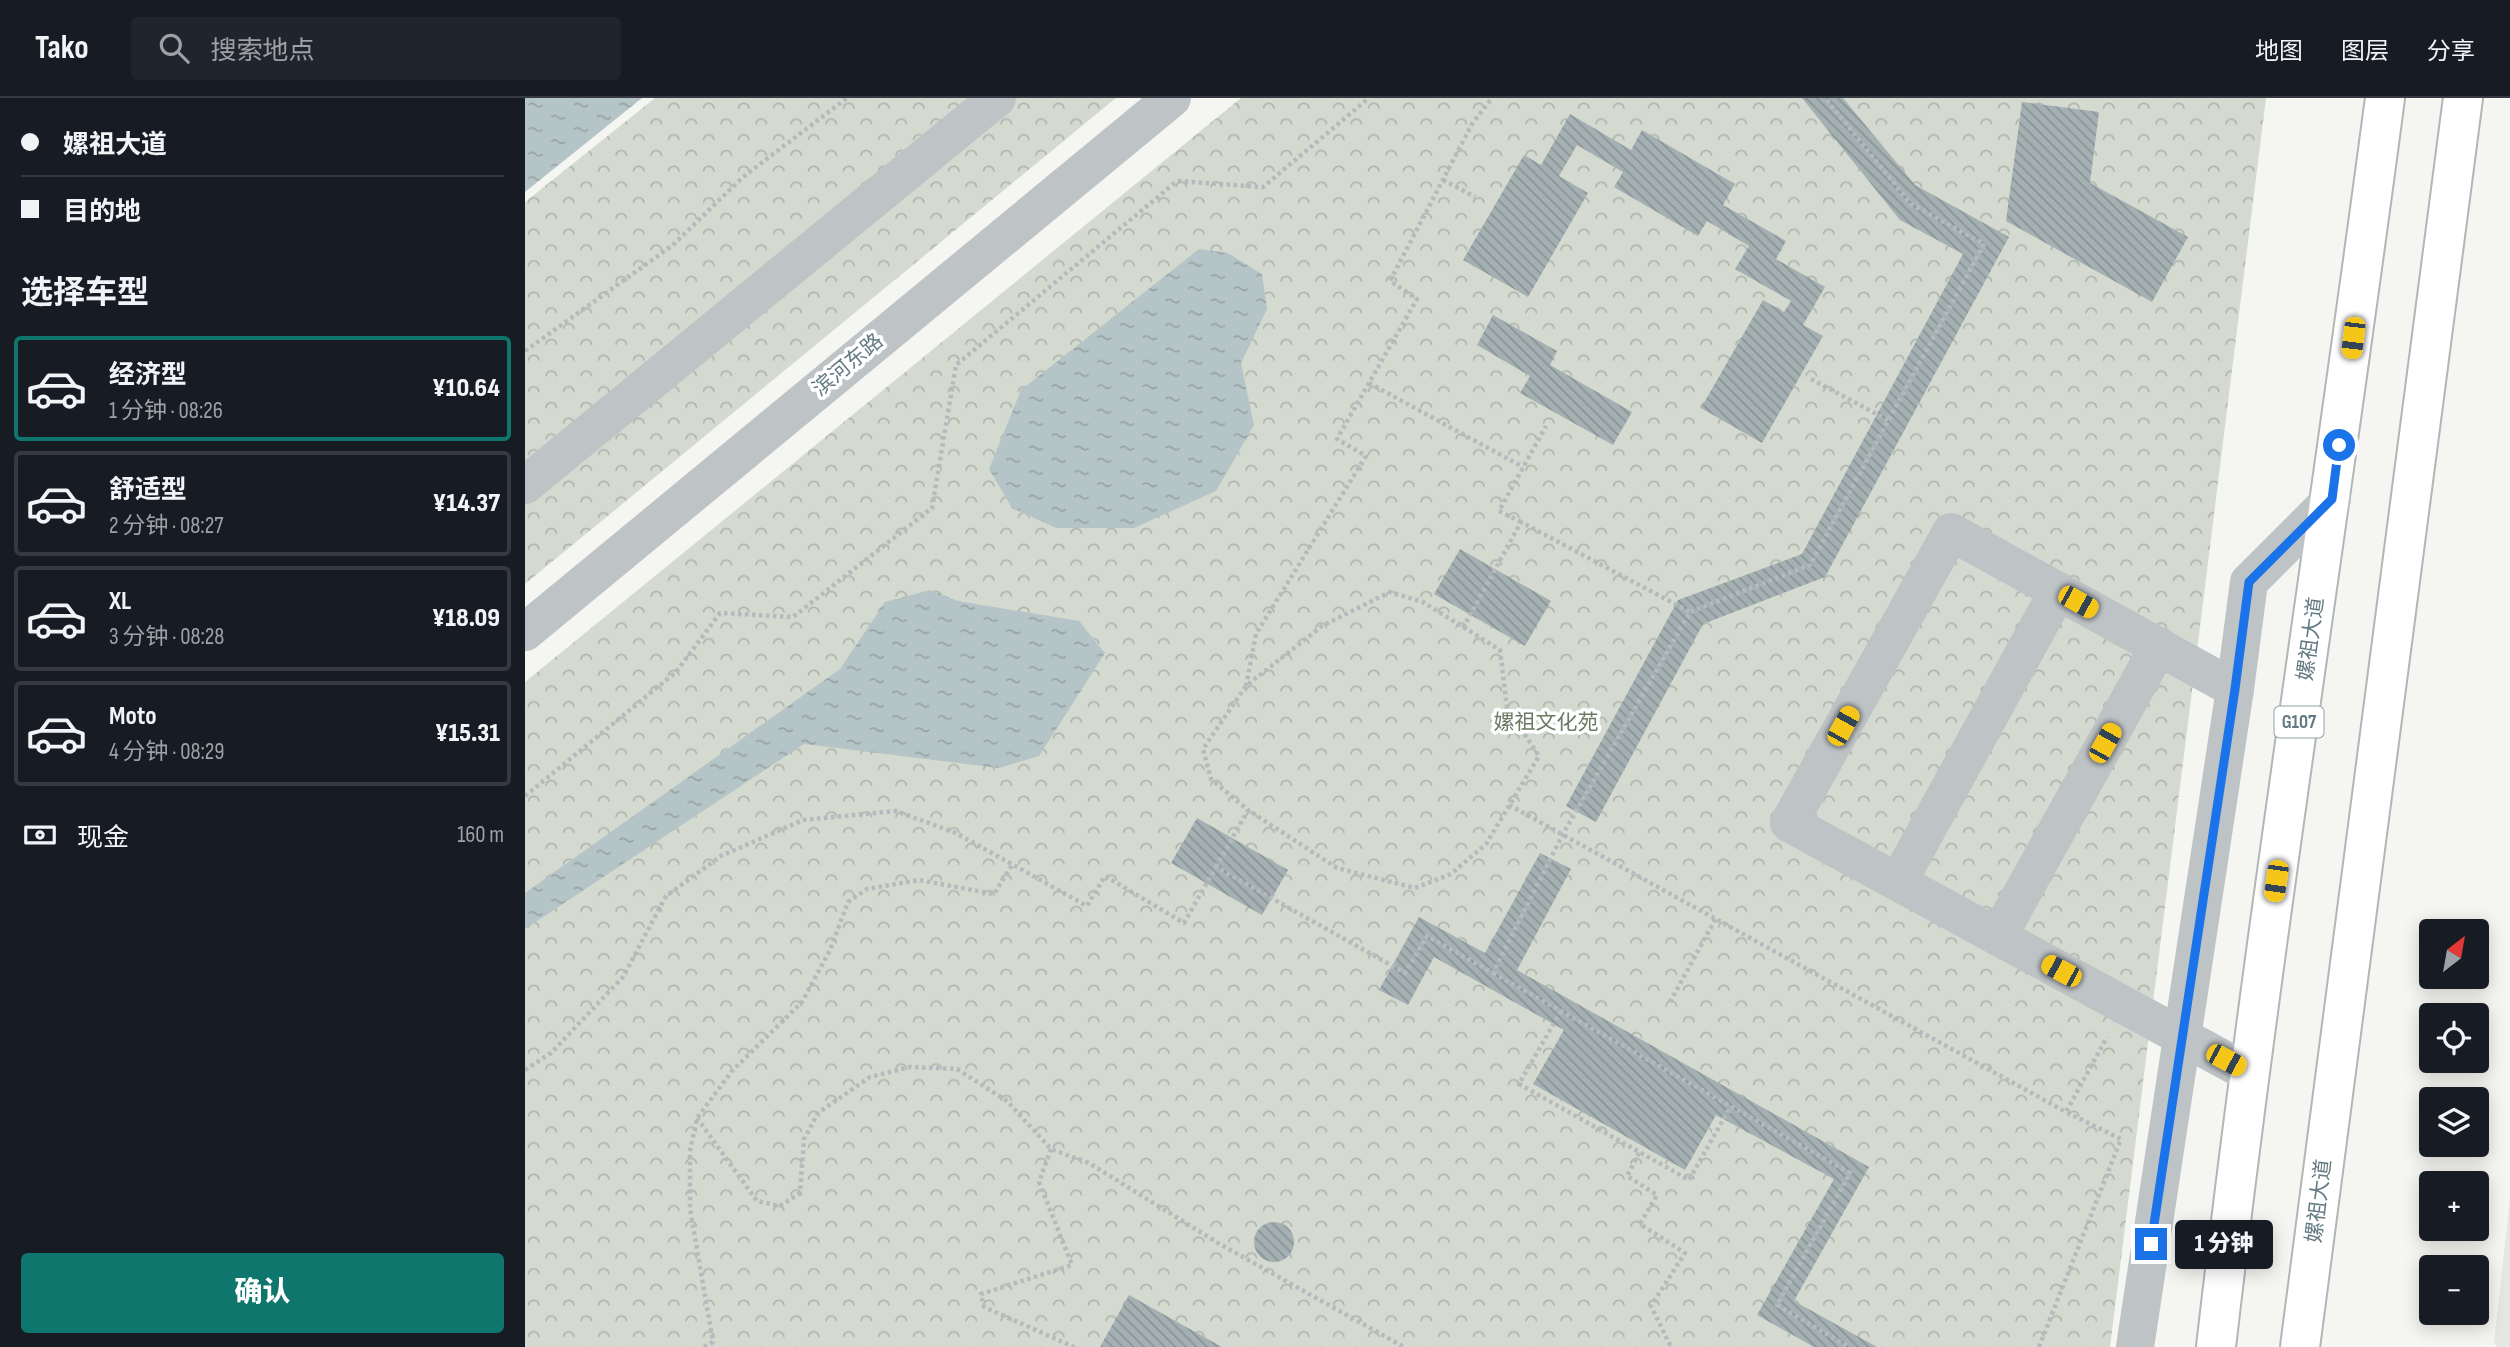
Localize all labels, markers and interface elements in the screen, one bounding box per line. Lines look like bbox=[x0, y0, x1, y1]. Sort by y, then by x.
search box bbox=[131, 17, 621, 80]
text: Tako bbox=[35, 28, 89, 68]
icon: search bbox=[155, 29, 193, 67]
text: 搜索地点 bbox=[211, 36, 315, 67]
text: 地图 bbox=[2255, 37, 2303, 66]
text: 图层 bbox=[2341, 37, 2389, 66]
text: 分享 bbox=[2427, 37, 2475, 66]
text: 嫘祖大道 bbox=[63, 130, 167, 161]
text: 目的地 bbox=[63, 197, 141, 228]
text: 选择车型 bbox=[21, 274, 149, 313]
car bbox=[2341, 316, 2366, 360]
street label: 滨河东路 bbox=[808, 328, 888, 402]
icon: car bbox=[25, 357, 88, 420]
text: 经济型 bbox=[109, 360, 187, 391]
text: ¥10.64 bbox=[432, 373, 500, 404]
text: 1 分钟 · 08:26 bbox=[109, 397, 223, 425]
route start bbox=[2323, 429, 2355, 461]
icon: car bbox=[25, 472, 88, 535]
text: 舒适型 bbox=[109, 475, 187, 506]
text: ¥14.37 bbox=[433, 488, 500, 519]
text: 2 分钟 · 08:27 bbox=[109, 512, 223, 540]
car bbox=[2055, 583, 2102, 621]
text: XL bbox=[109, 586, 131, 617]
icon: car bbox=[25, 587, 88, 650]
street label: 嫘祖大道 bbox=[2293, 596, 2329, 682]
text: ¥18.09 bbox=[432, 603, 500, 634]
text: 3 分钟 · 08:28 bbox=[109, 623, 224, 651]
text: Moto bbox=[109, 701, 157, 732]
icon: car bbox=[25, 702, 88, 765]
car bbox=[1824, 703, 1863, 749]
road number: G107 bbox=[2275, 706, 2323, 737]
park label: 嫘祖文化苑 bbox=[1494, 710, 1599, 735]
text: ¥15.31 bbox=[435, 718, 500, 749]
car bbox=[2086, 720, 2125, 766]
text: 4 分钟 · 08:29 bbox=[109, 738, 225, 766]
icon: cash bbox=[21, 816, 59, 854]
text: 160 m bbox=[457, 821, 504, 849]
text: 现金 bbox=[77, 823, 129, 854]
car bbox=[2263, 859, 2290, 903]
north arrow bbox=[2419, 919, 2489, 989]
map controls bbox=[2419, 919, 2489, 1325]
car bbox=[2038, 952, 2085, 990]
button: locate bbox=[2419, 1003, 2489, 1073]
car bbox=[2203, 1041, 2250, 1079]
button: layers bbox=[2419, 1087, 2489, 1157]
street label: 嫘祖大道 bbox=[2301, 1158, 2337, 1244]
button: + bbox=[2419, 1171, 2489, 1241]
callout: 1 分钟 bbox=[2175, 1220, 2273, 1268]
route end bbox=[2135, 1228, 2167, 1260]
text: 1 分钟 bbox=[2195, 1230, 2253, 1258]
button: 确认 bbox=[21, 1253, 504, 1333]
button: − bbox=[2419, 1255, 2489, 1325]

